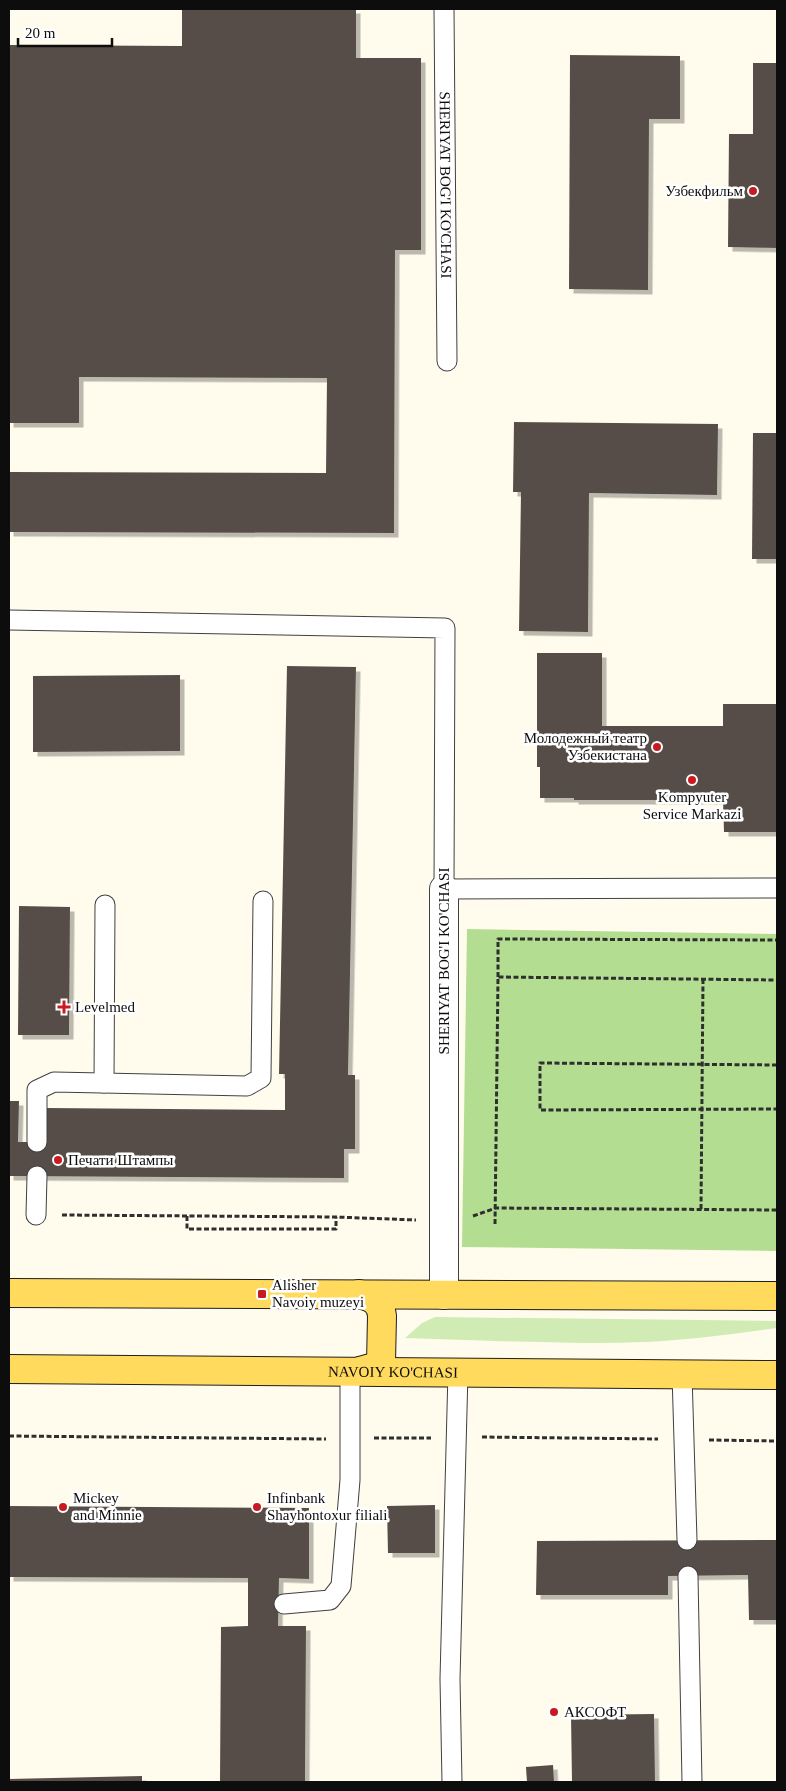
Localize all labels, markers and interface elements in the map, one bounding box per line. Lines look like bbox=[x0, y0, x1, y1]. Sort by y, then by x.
scale bar bbox=[18, 15, 111, 47]
text: 20 m bbox=[25, 25, 56, 41]
street label: SHERIYAT BOG'I KO'CHASI bbox=[437, 91, 454, 279]
place label: Узбекфильм bbox=[665, 183, 743, 199]
marker: Узбекфильм bbox=[747, 185, 759, 197]
place label: Молодежный театр Узбекистана bbox=[524, 730, 647, 763]
marker: Молодежный театр Узбекистана bbox=[651, 741, 663, 753]
marker: Kompyuter Service Markazi bbox=[686, 774, 698, 786]
place label: Kompyuter Service Markazi bbox=[643, 789, 741, 822]
street label: SHERIYAT BOG'I KO'CHASI bbox=[436, 868, 452, 1054]
place label: Levelmed bbox=[75, 999, 135, 1015]
marker: Levelmed bbox=[57, 1000, 71, 1014]
place label: Печати Штампы bbox=[68, 1152, 173, 1168]
marker: Печати Штампы bbox=[52, 1154, 64, 1166]
place label: Alisher Navoiy muzeyi bbox=[272, 1277, 364, 1310]
marker: Alisher Navoiy muzeyi bbox=[256, 1288, 268, 1300]
street label: NAVOIY KO'CHASI bbox=[328, 1363, 458, 1381]
place label: Mickey and Minnie bbox=[73, 1490, 142, 1523]
place label: Infinbank Shayhontoxur filiali bbox=[267, 1490, 387, 1523]
marker: Mickey and Minnie bbox=[57, 1501, 69, 1513]
marker: Infinbank Shayhontoxur filiali bbox=[251, 1501, 263, 1513]
place label: АКСОФТ bbox=[564, 1704, 626, 1720]
marker: АКСОФТ bbox=[548, 1706, 560, 1718]

